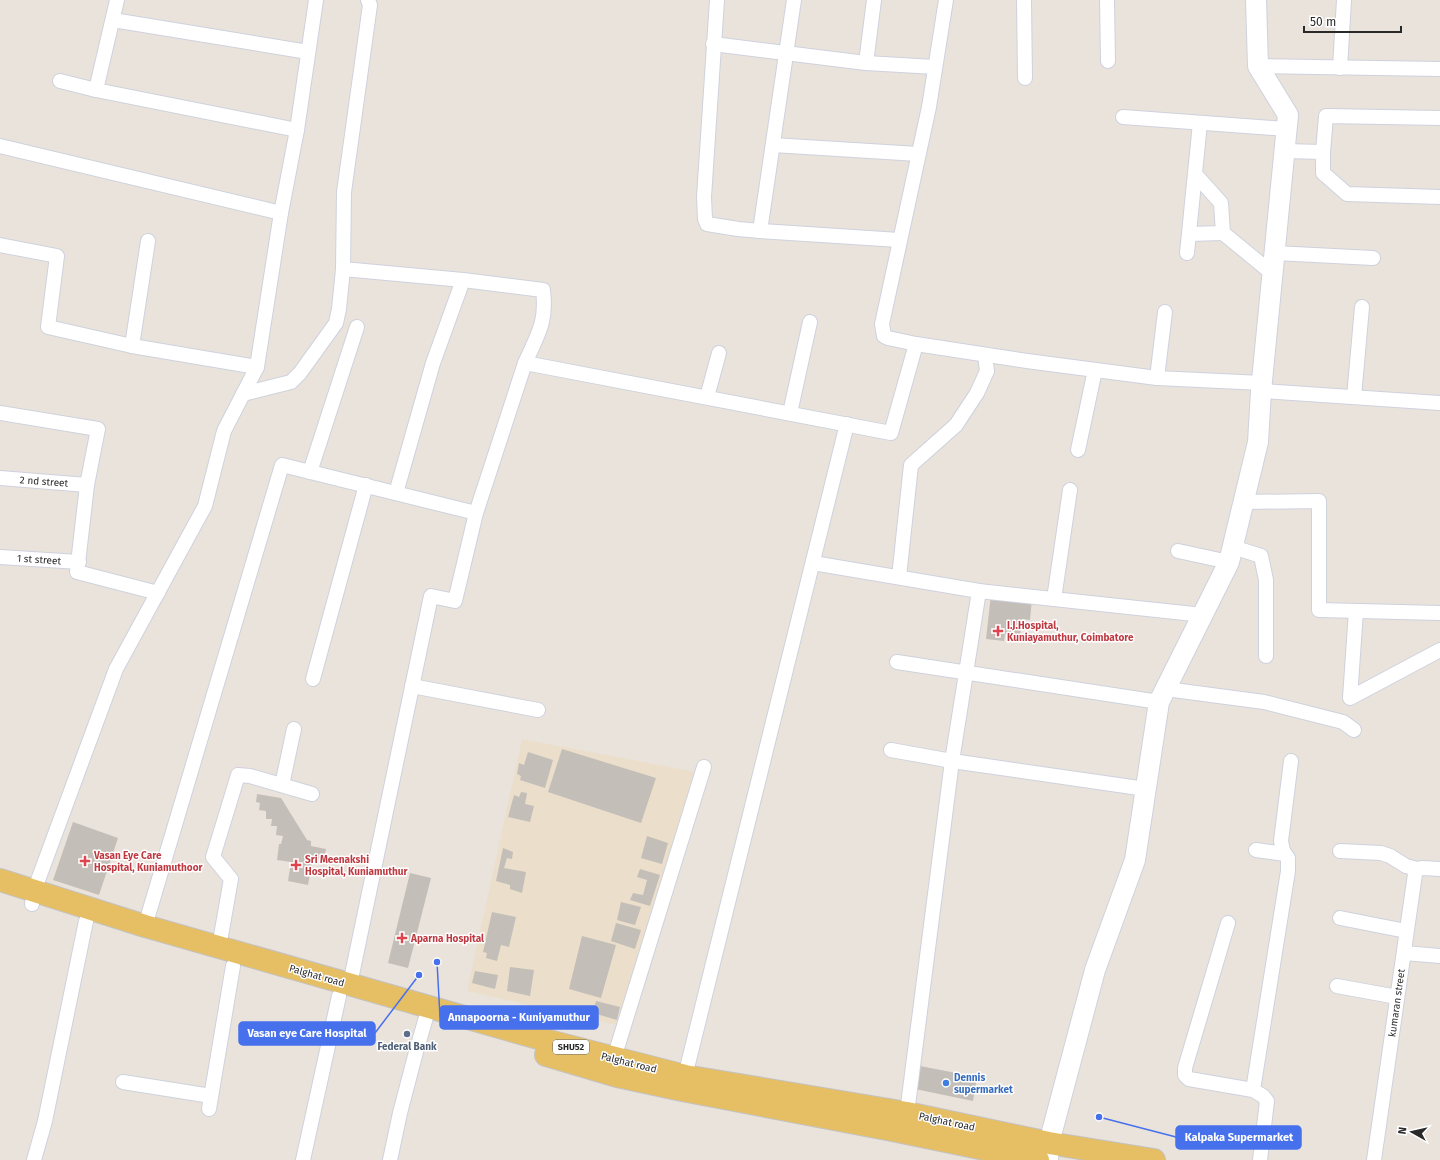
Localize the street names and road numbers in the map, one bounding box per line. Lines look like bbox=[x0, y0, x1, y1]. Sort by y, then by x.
street label: 2 nd street bbox=[19, 474, 69, 490]
street label: 1 st street bbox=[16, 552, 62, 568]
street label: Palghat road bbox=[288, 962, 346, 990]
street label: kumaran street bbox=[1386, 968, 1408, 1038]
road number: SHU52 bbox=[553, 1040, 589, 1054]
street label: Palghat road bbox=[600, 1050, 658, 1076]
street label: Palghat road bbox=[918, 1110, 976, 1134]

